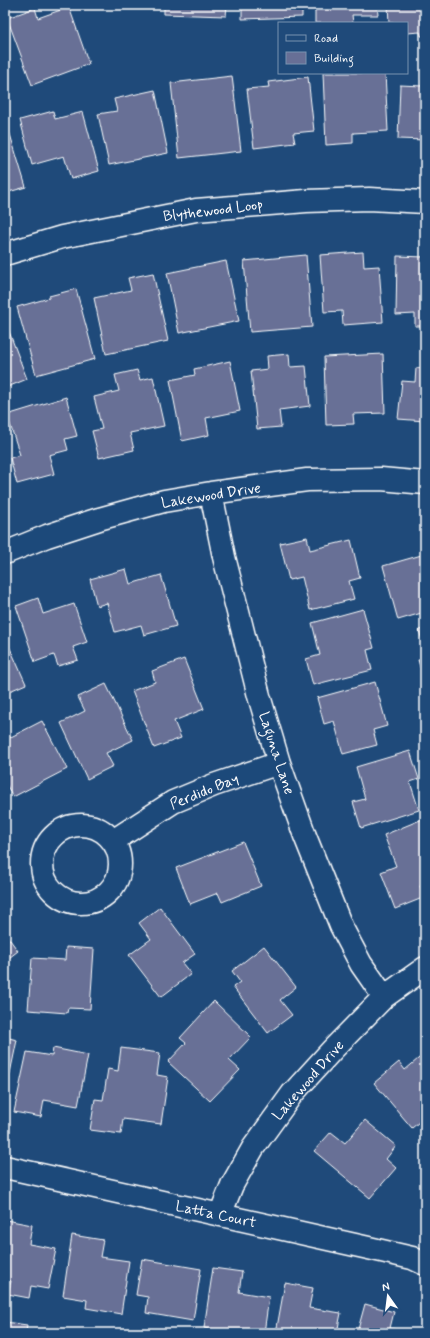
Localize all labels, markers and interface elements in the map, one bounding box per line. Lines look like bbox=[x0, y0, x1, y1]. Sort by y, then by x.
legend bbox=[278, 22, 408, 74]
text: Road bbox=[314, 31, 338, 47]
text: Building bbox=[314, 51, 354, 68]
street label: Blythewood Loop bbox=[162, 195, 264, 227]
street label: Lakewood Drive bbox=[160, 478, 263, 514]
street label: Laguna Lane bbox=[252, 709, 299, 798]
street label: Perdido Bay bbox=[167, 769, 242, 815]
street label: Lakewood Drive bbox=[268, 1036, 349, 1125]
street label: Latta Court bbox=[174, 1197, 258, 1233]
north arrow bbox=[368, 1276, 408, 1316]
text: N bbox=[381, 1280, 391, 1295]

